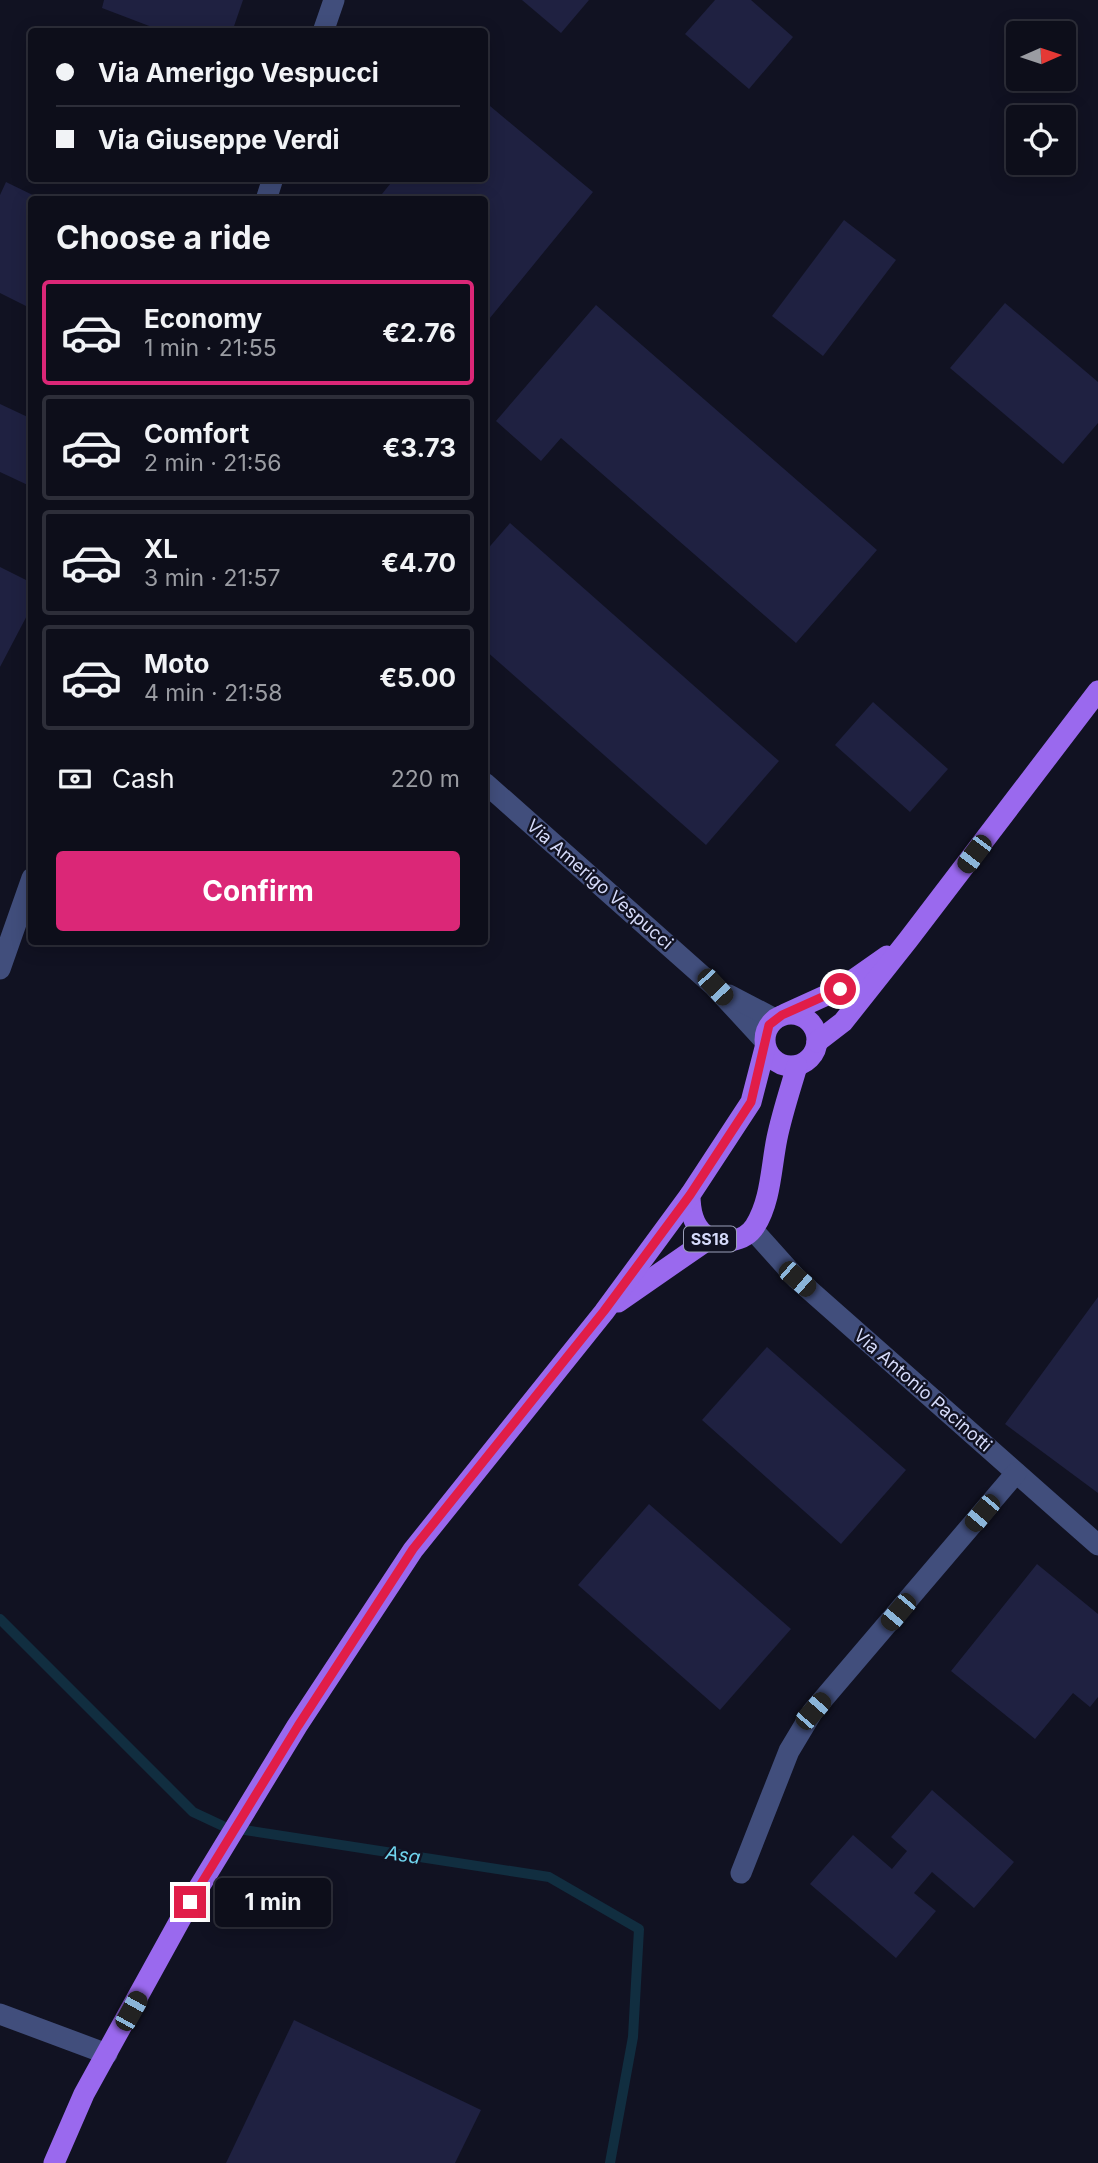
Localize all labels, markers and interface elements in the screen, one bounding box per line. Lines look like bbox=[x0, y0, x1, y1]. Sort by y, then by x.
north arrow bbox=[1006, 21, 1076, 91]
map controls bbox=[1006, 21, 1076, 175]
text: Via Amerigo Vespucci bbox=[98, 57, 379, 88]
button: locate bbox=[1006, 105, 1076, 175]
text: Via Giuseppe Verdi bbox=[98, 124, 340, 155]
text: Choose a ride bbox=[56, 218, 271, 257]
icon: car bbox=[60, 301, 123, 364]
text: Economy bbox=[144, 303, 262, 334]
text: €2.76 bbox=[382, 317, 456, 348]
text: 1 min · 21:55 bbox=[144, 334, 277, 362]
icon: car bbox=[60, 416, 123, 479]
text: Comfort bbox=[144, 418, 249, 449]
text: €3.73 bbox=[382, 432, 456, 463]
text: 2 min · 21:56 bbox=[144, 449, 282, 477]
icon: car bbox=[60, 531, 123, 594]
text: XL bbox=[144, 533, 178, 564]
text: €4.70 bbox=[381, 547, 456, 578]
text: 3 min · 21:57 bbox=[144, 564, 281, 592]
icon: car bbox=[60, 646, 123, 709]
text: Moto bbox=[144, 648, 209, 679]
text: €5.00 bbox=[379, 662, 456, 693]
text: 4 min · 21:58 bbox=[144, 679, 282, 707]
icon: cash bbox=[56, 760, 94, 798]
text: Cash bbox=[112, 763, 175, 794]
text: 220 m bbox=[391, 765, 460, 793]
street label: Via Amerigo Vespucci bbox=[523, 815, 677, 953]
car bbox=[953, 831, 996, 877]
button: Confirm bbox=[56, 851, 460, 931]
car bbox=[693, 964, 738, 1010]
route start bbox=[824, 973, 856, 1005]
road number: SS18 bbox=[684, 1226, 736, 1252]
car bbox=[775, 1257, 820, 1301]
street label: Via Antonio Pacinotti bbox=[850, 1324, 996, 1456]
car bbox=[961, 1490, 1004, 1536]
car bbox=[877, 1589, 920, 1635]
car bbox=[792, 1688, 835, 1734]
water label: Asa bbox=[383, 1841, 422, 1869]
callout: 1 min bbox=[214, 1878, 330, 1926]
route end bbox=[174, 1886, 206, 1918]
text: 1 min bbox=[245, 1888, 301, 1916]
car bbox=[112, 1988, 151, 2034]

